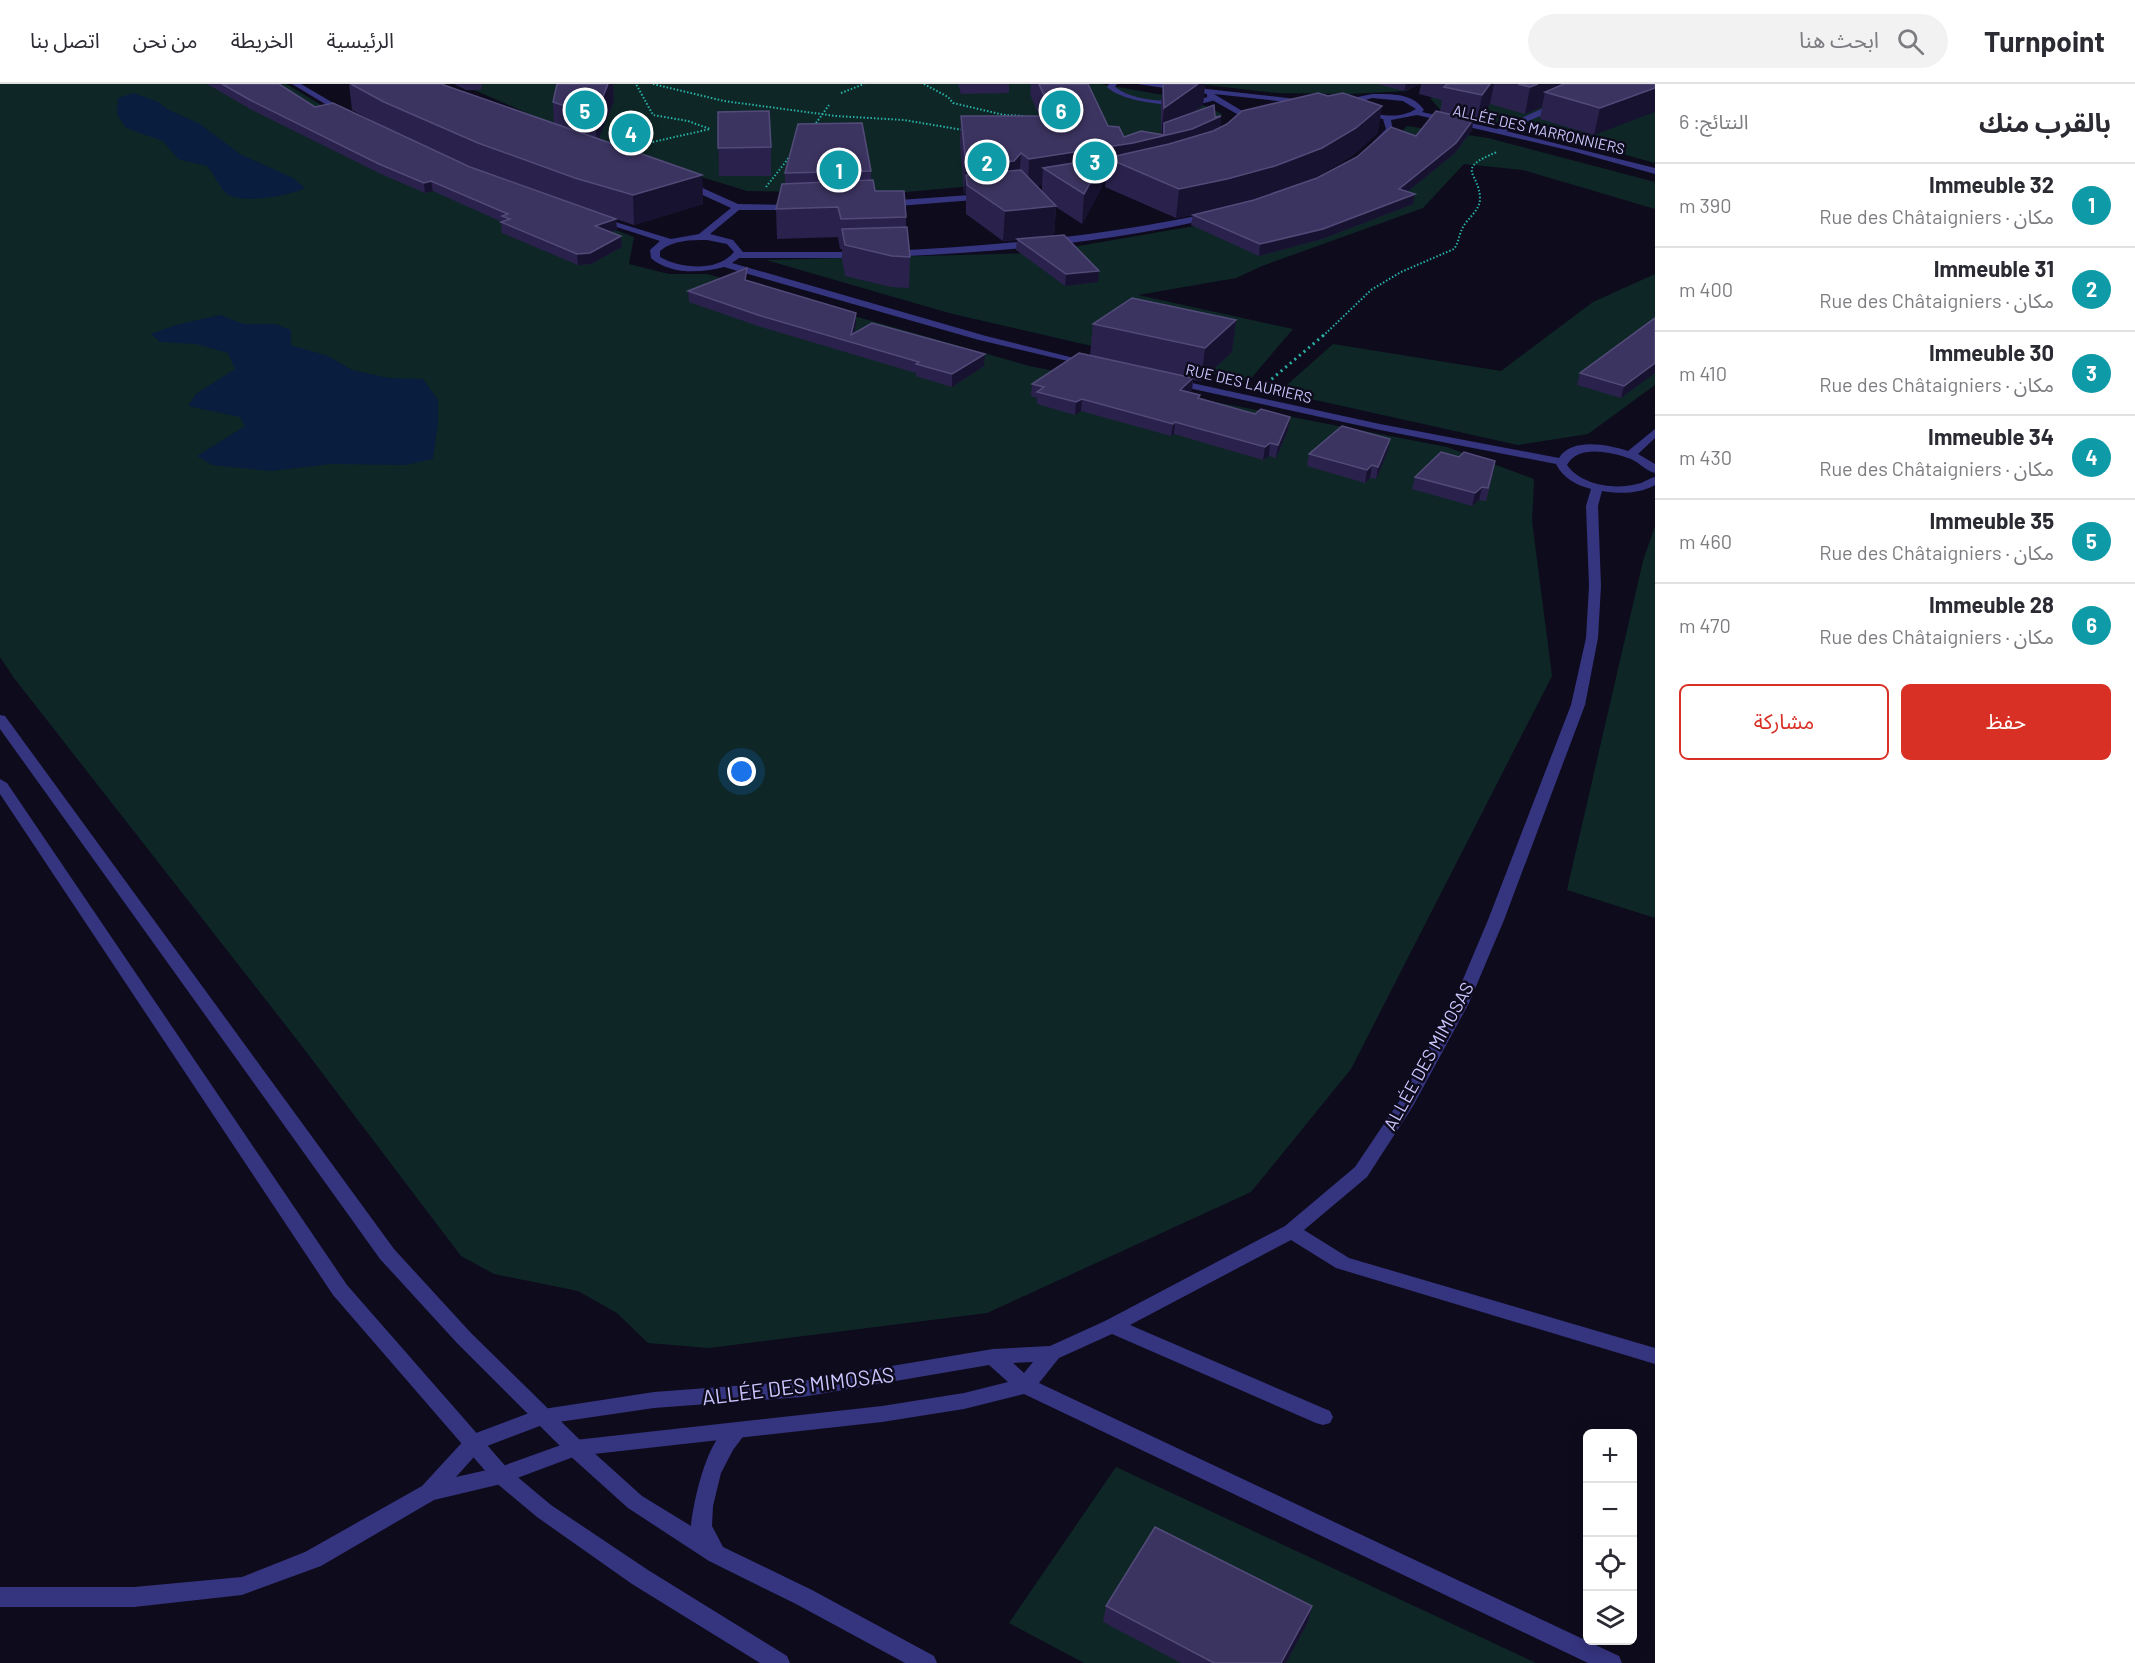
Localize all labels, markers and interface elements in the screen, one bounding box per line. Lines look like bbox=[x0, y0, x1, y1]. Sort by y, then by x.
search box bbox=[1528, 14, 1948, 68]
text: Turnpoint bbox=[1984, 24, 2105, 58]
icon: search bbox=[1894, 25, 1927, 58]
text: ابحث هنا bbox=[1799, 26, 1879, 52]
text: اتصل بنا bbox=[30, 27, 100, 52]
text: من نحن bbox=[133, 27, 198, 52]
text: الخريطة bbox=[231, 27, 294, 52]
text: الرئيسية bbox=[327, 27, 394, 52]
pin: 5 bbox=[566, 87, 604, 132]
pin: 6 bbox=[1042, 87, 1080, 132]
street label: ALLÉE DES MARRONNIERS bbox=[1451, 100, 1627, 158]
text: بالقرب منك bbox=[1979, 106, 2111, 137]
text: النتائج: 6 bbox=[1679, 109, 1749, 133]
pin: 4 bbox=[612, 110, 650, 156]
pin: 3 bbox=[1076, 138, 1114, 184]
pin: 2 bbox=[968, 140, 1006, 184]
pin: 1 bbox=[820, 148, 858, 193]
text: Immeuble 32 bbox=[1929, 171, 2054, 197]
text: 390 m bbox=[1679, 193, 1732, 217]
text: 1 bbox=[2088, 193, 2095, 217]
text: مكان · Rue des Châtaigniers bbox=[1819, 204, 2054, 228]
text: Immeuble 31 bbox=[1934, 255, 2054, 281]
text: 400 m bbox=[1679, 277, 1733, 301]
text: 2 bbox=[2086, 277, 2097, 301]
text: مكان · Rue des Châtaigniers bbox=[1819, 288, 2054, 312]
text: Immeuble 30 bbox=[1929, 339, 2054, 365]
street label: RUE DES LAURIERS bbox=[1184, 360, 1314, 406]
text: 410 m bbox=[1679, 361, 1727, 385]
text: 3 bbox=[2086, 361, 2097, 385]
text: مكان · Rue des Châtaigniers bbox=[1819, 372, 2054, 396]
text: Immeuble 34 bbox=[1928, 423, 2054, 449]
text: 430 m bbox=[1679, 445, 1732, 469]
text: 4 bbox=[2085, 445, 2098, 469]
text: مكان · Rue des Châtaigniers bbox=[1819, 456, 2054, 480]
text: Immeuble 35 bbox=[1930, 507, 2054, 533]
text: 460 m bbox=[1679, 529, 1732, 553]
text: 5 bbox=[2086, 529, 2097, 553]
text: مكان · Rue des Châtaigniers bbox=[1819, 540, 2054, 564]
text: Immeuble 28 bbox=[1929, 591, 2054, 617]
text: 470 m bbox=[1679, 613, 1731, 637]
text: 6 bbox=[2086, 613, 2097, 637]
text: مكان · Rue des Châtaigniers bbox=[1819, 624, 2054, 648]
button: مشاركة bbox=[1679, 684, 1889, 760]
button: حفظ bbox=[1901, 684, 2111, 760]
your location bbox=[727, 757, 756, 786]
street label: ALLÉE DES MIMOSAS bbox=[1378, 978, 1478, 1134]
street label: ALLÉE DES MIMOSAS bbox=[700, 1361, 896, 1409]
map controls bbox=[1583, 1429, 1637, 1645]
button: + bbox=[1583, 1429, 1637, 1483]
button: − bbox=[1583, 1483, 1637, 1537]
button: locate bbox=[1583, 1537, 1637, 1591]
button: layers bbox=[1583, 1591, 1637, 1645]

